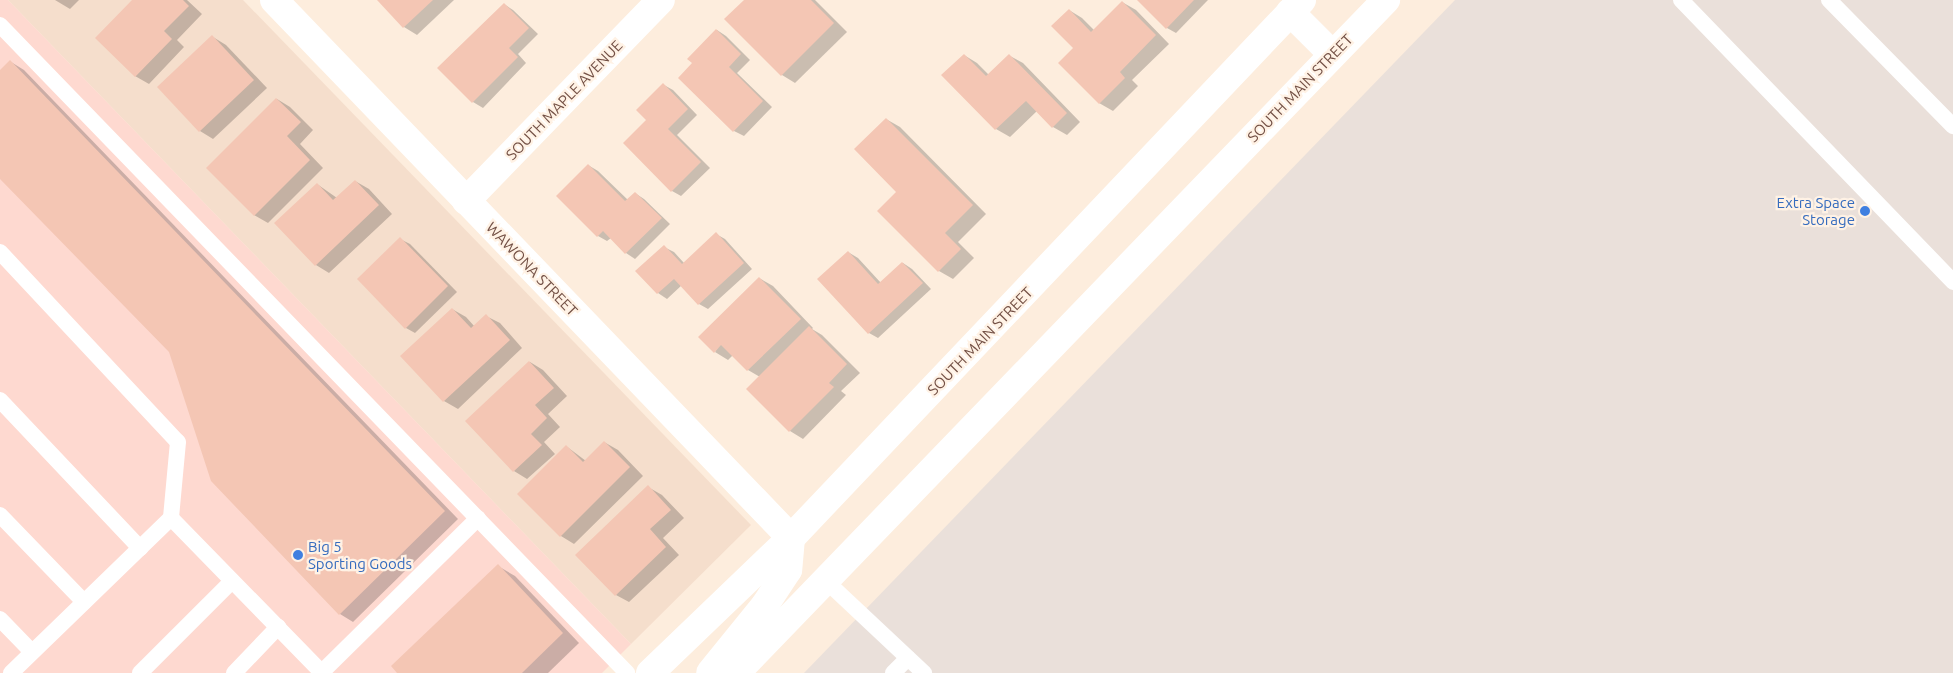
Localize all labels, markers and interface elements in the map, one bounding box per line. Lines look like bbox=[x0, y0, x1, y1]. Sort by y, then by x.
street label: SOUTH MAIN STREET bbox=[1244, 30, 1356, 146]
street label: SOUTH MAPLE AVENUE bbox=[502, 36, 626, 164]
place label: Extra Space Storage bbox=[1777, 193, 1855, 228]
marker: Extra Space Storage bbox=[1859, 205, 1871, 217]
street label: WAWONA STREET bbox=[483, 218, 581, 320]
street label: SOUTH MAIN STREET bbox=[924, 283, 1036, 399]
place label: Big 5 Sporting Goods bbox=[308, 537, 412, 572]
marker: Big 5 Sporting Goods bbox=[292, 549, 304, 561]

